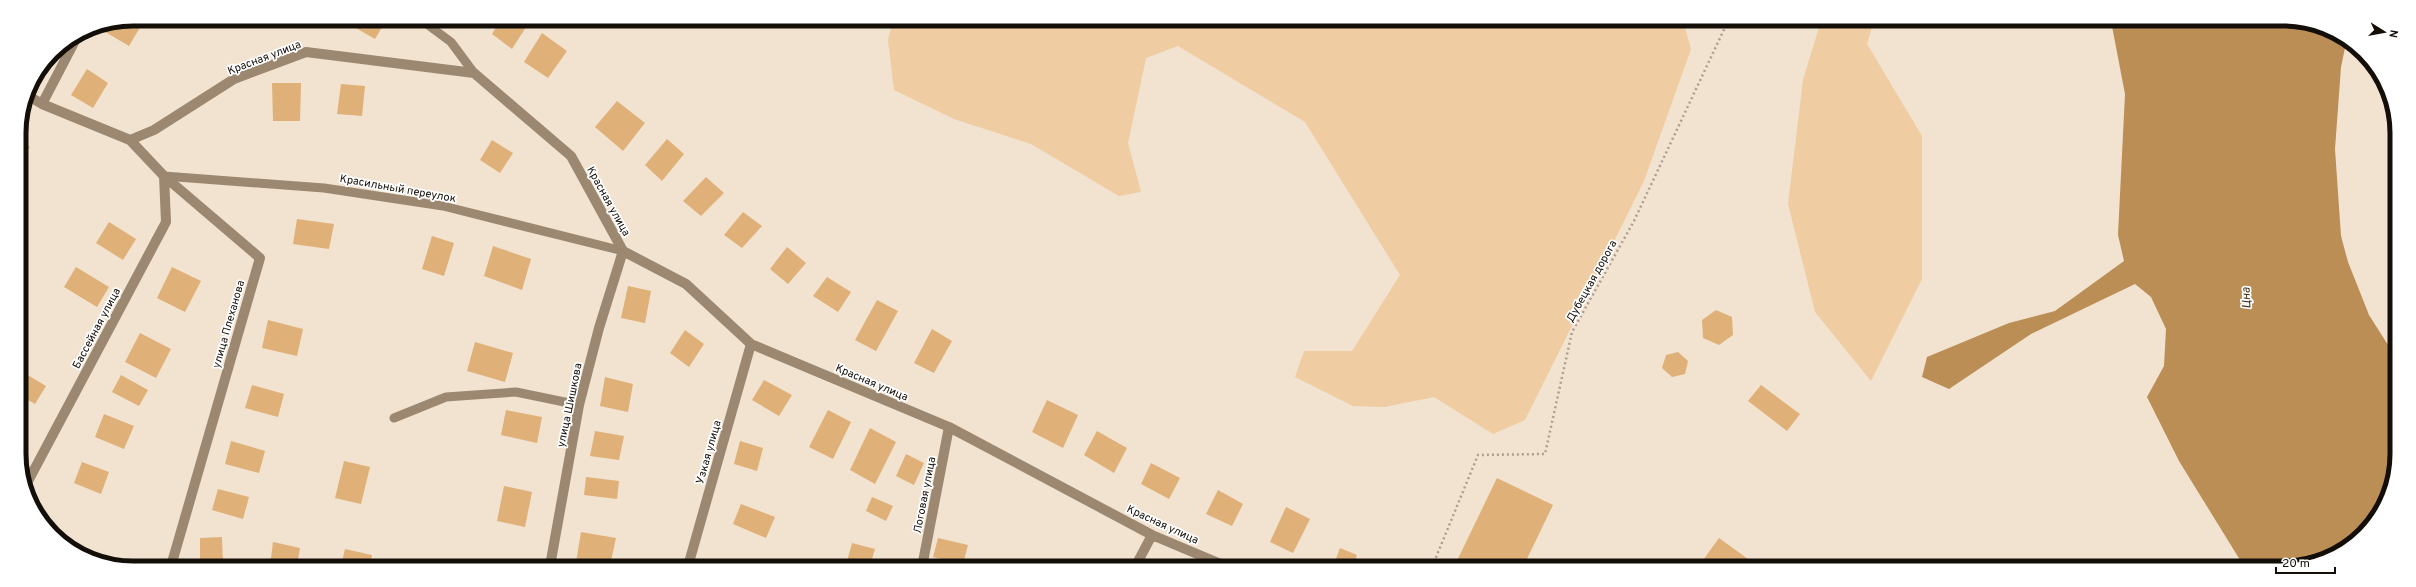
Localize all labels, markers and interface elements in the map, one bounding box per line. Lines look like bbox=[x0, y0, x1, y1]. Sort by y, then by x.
north arrow bbox=[2364, 12, 2404, 52]
text: N bbox=[2385, 29, 2400, 39]
street label: Красная улица bbox=[226, 37, 303, 78]
street label: Красная улица bbox=[583, 164, 633, 239]
street label: Красильный переулок bbox=[339, 172, 457, 206]
street label: Дубецкая дорога bbox=[1564, 238, 1620, 325]
street label: улица Плеханова bbox=[210, 279, 248, 370]
street label: Бассейная улица bbox=[70, 285, 124, 371]
water label: Цна bbox=[2238, 286, 2256, 309]
street label: Красная улица bbox=[833, 361, 910, 405]
street label: улица Шишкова bbox=[554, 362, 586, 449]
street label: Узкая улица bbox=[693, 419, 725, 486]
street label: Логовая улица bbox=[911, 455, 939, 535]
street label: Красная улица bbox=[1124, 502, 1201, 548]
scale bar bbox=[2276, 549, 2335, 575]
text: 20 m bbox=[2282, 556, 2310, 572]

